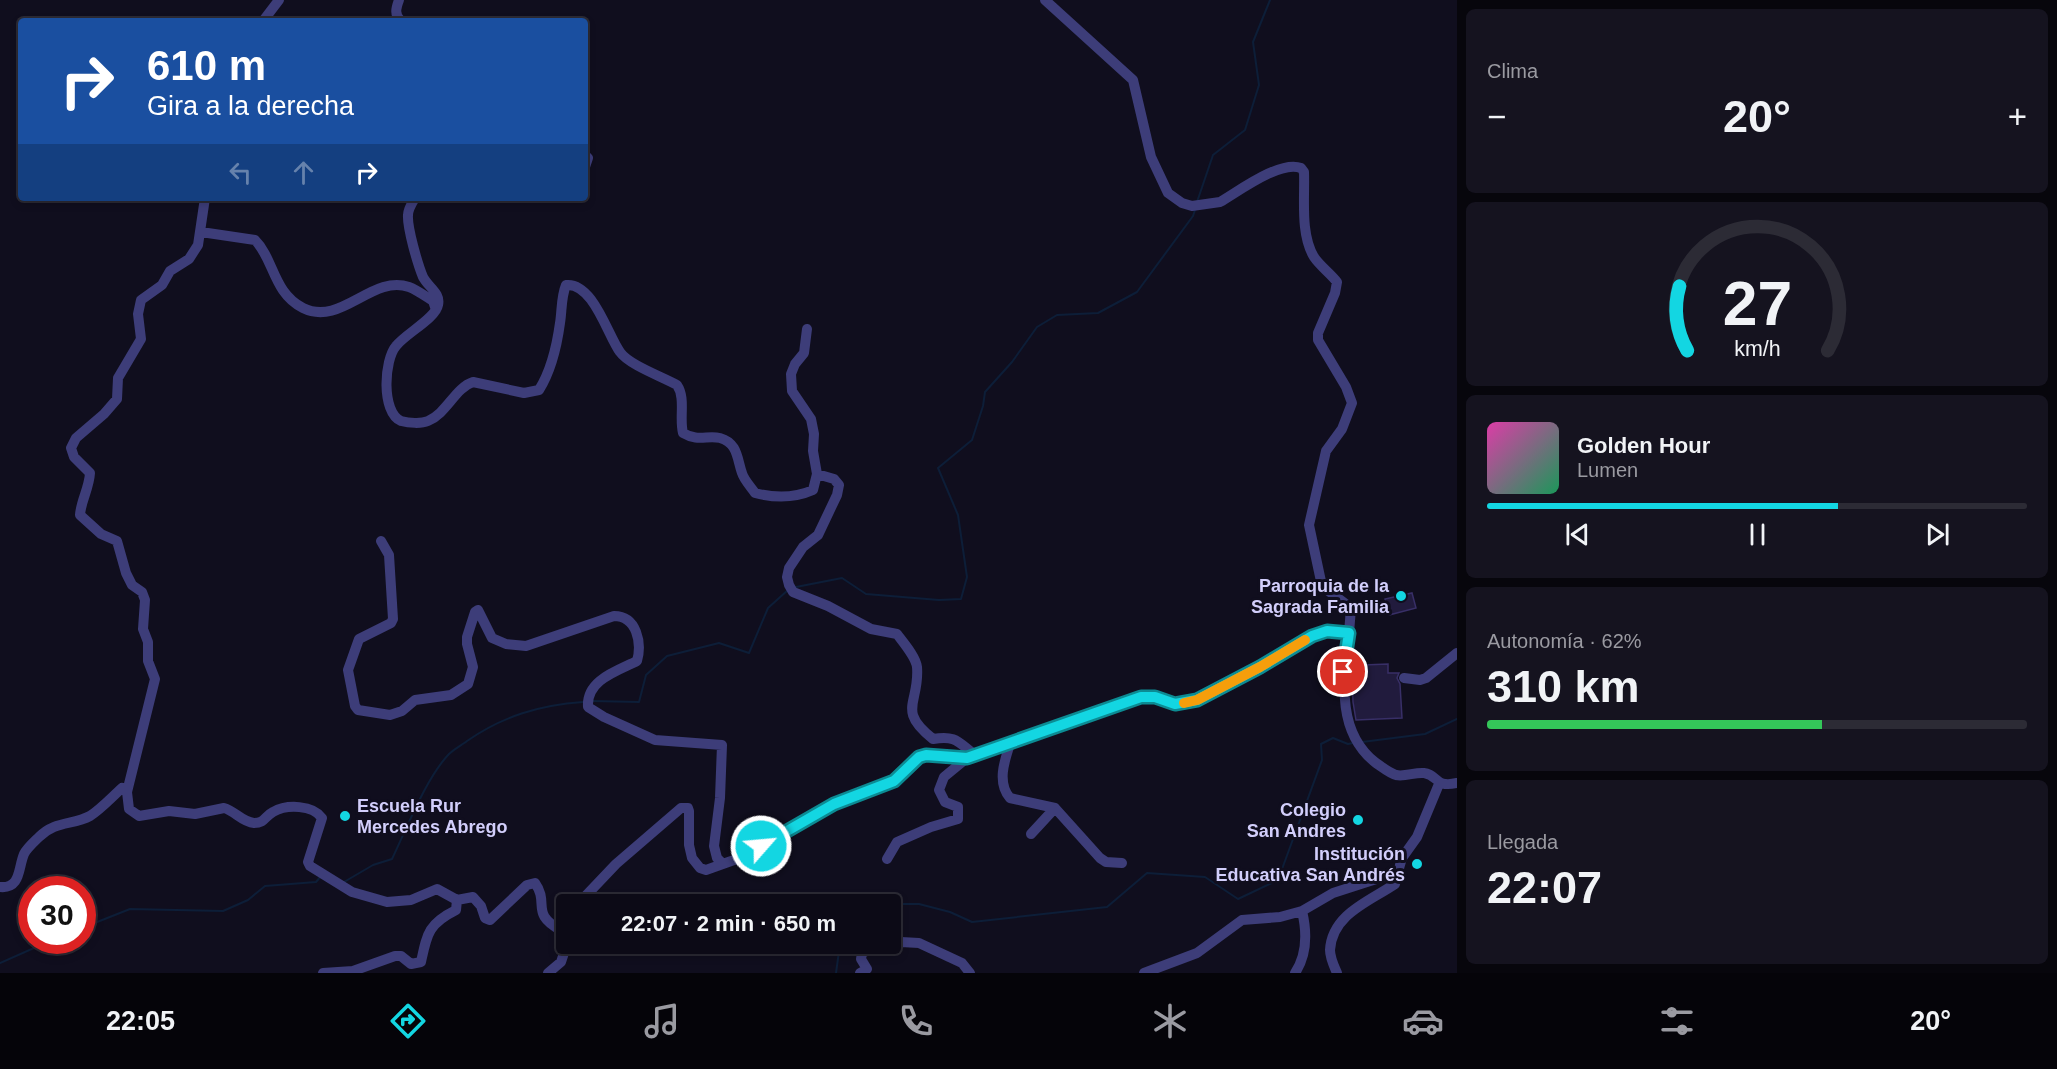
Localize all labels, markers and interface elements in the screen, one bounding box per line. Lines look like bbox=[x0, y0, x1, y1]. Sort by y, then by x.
icon: right bbox=[48, 42, 126, 120]
text: 610 m bbox=[147, 42, 266, 89]
text: Clima bbox=[1487, 60, 1538, 82]
text: Gira a la derecha bbox=[147, 91, 354, 121]
text: 20° bbox=[1723, 91, 1791, 142]
text: − bbox=[1487, 98, 1506, 135]
text: + bbox=[2008, 98, 2027, 135]
icon: left bbox=[224, 156, 257, 189]
icon: ahead bbox=[287, 156, 320, 189]
icon: right bbox=[350, 156, 383, 189]
text: 27 bbox=[1722, 269, 1792, 338]
text: km/h bbox=[1734, 337, 1780, 361]
text: Golden Hour bbox=[1577, 433, 1710, 458]
text: Lumen bbox=[1577, 459, 1638, 481]
icon: previous bbox=[1561, 518, 1594, 551]
icon: pause bbox=[1741, 518, 1774, 551]
icon: next bbox=[1921, 518, 1954, 551]
place label: Parroquia de la Sagrada Familia bbox=[1251, 576, 1390, 617]
marker: Parroquia de la Sagrada Familia bbox=[1394, 589, 1408, 603]
text: Autonomía · 62% bbox=[1487, 630, 1642, 652]
pin bbox=[1317, 646, 1368, 697]
icon: arrive bbox=[1326, 655, 1359, 688]
text: 310 km bbox=[1487, 661, 1640, 712]
place label: Escuela Rur Mercedes Abrego bbox=[357, 796, 507, 837]
place label: Colegio San Andres bbox=[1247, 800, 1346, 841]
marker: Escuela Rur Mercedes Abrego bbox=[338, 809, 352, 823]
marker: Colegio San Andres bbox=[1351, 813, 1365, 827]
position arrow bbox=[729, 814, 793, 878]
text: Llegada bbox=[1487, 831, 1558, 853]
place label: Institución Educativa San Andrés bbox=[1216, 844, 1405, 885]
marker: Institución Educativa San Andrés bbox=[1410, 857, 1424, 871]
text: 22:07 bbox=[1487, 862, 1602, 913]
speed limit sign: 30 bbox=[18, 876, 96, 954]
text: 22:07 · 2 min · 650 m bbox=[621, 911, 836, 936]
icon: directions bbox=[387, 1000, 429, 1042]
icon: music bbox=[641, 1000, 683, 1042]
icon: phone bbox=[895, 1000, 937, 1042]
icon: climate bbox=[1149, 1000, 1191, 1042]
icon: car bbox=[1402, 1000, 1444, 1042]
icon: filters bbox=[1656, 1000, 1698, 1042]
text: 22:05 bbox=[106, 1006, 175, 1036]
text: 20° bbox=[1910, 1006, 1951, 1036]

